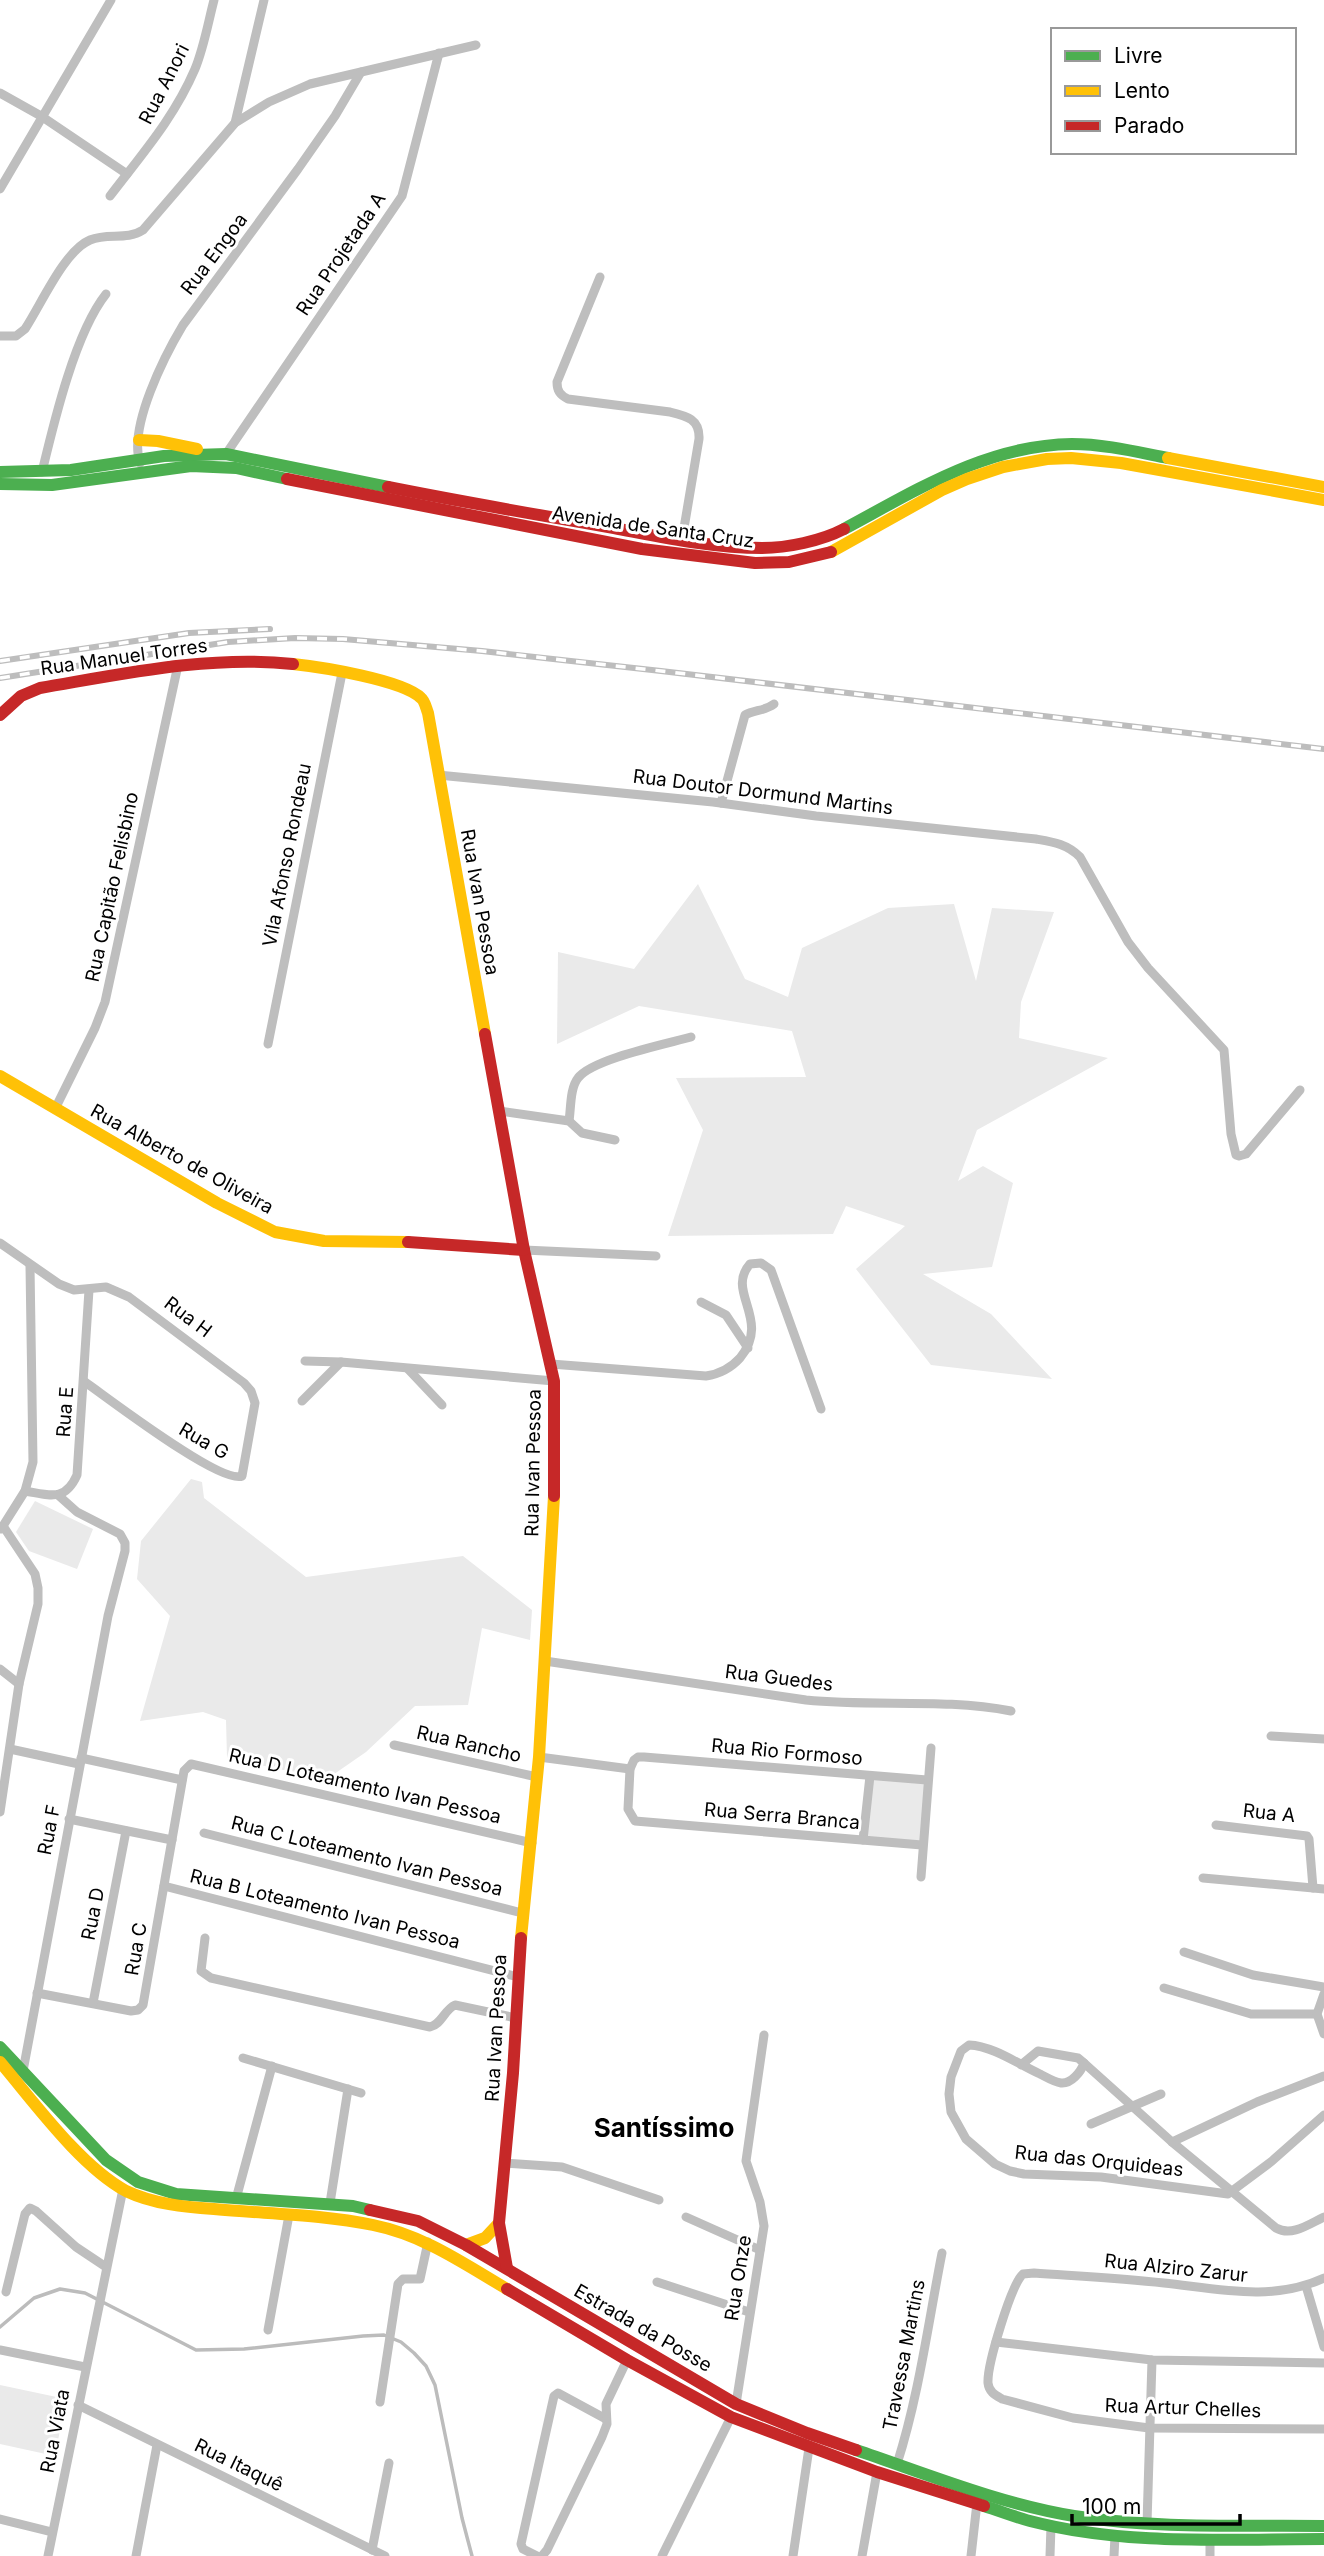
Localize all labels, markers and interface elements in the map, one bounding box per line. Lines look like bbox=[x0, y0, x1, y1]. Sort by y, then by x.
legend bbox=[1051, 28, 1296, 154]
street label: Rua Anori bbox=[134, 40, 194, 128]
text: Livre bbox=[1114, 43, 1163, 68]
text: Lento bbox=[1114, 78, 1170, 103]
text: Parado bbox=[1114, 113, 1184, 138]
street label: Rua Projetada A bbox=[291, 188, 391, 320]
street label: Rua Engoa bbox=[176, 209, 252, 299]
street label: Avenida de Santa Cruz bbox=[550, 501, 756, 553]
street label: Rua Manuel Torres bbox=[39, 634, 209, 680]
street label: Vila Afonso Rondeau bbox=[258, 761, 316, 949]
street label: Rua Doutor Dormund Martins bbox=[632, 765, 894, 819]
street label: Rua Capitão Felisbino bbox=[81, 790, 143, 984]
street label: Rua Ivan Pessoa bbox=[456, 827, 504, 977]
street label: Rua Alberto de Oliveira bbox=[86, 1099, 278, 1219]
street label: Rua H bbox=[160, 1292, 216, 1342]
street label: Rua E bbox=[52, 1386, 78, 1438]
street label: Rua Ivan Pessoa bbox=[520, 1389, 546, 1537]
street label: Rua G bbox=[175, 1418, 233, 1464]
street label: Rua Guedes bbox=[724, 1660, 834, 1696]
street label: Rua Rancho bbox=[414, 1721, 524, 1767]
street label: Rua Rio Formoso bbox=[710, 1734, 864, 1770]
street label: Rua D Loteamento Ivan Pessoa bbox=[227, 1743, 503, 1829]
street label: Rua Serra Branca bbox=[703, 1798, 861, 1834]
street label: Rua A bbox=[1242, 1799, 1296, 1827]
street label: Rua F bbox=[33, 1803, 65, 1857]
street label: Rua C Loteamento Ivan Pessoa bbox=[229, 1811, 505, 1901]
street label: Rua B Loteamento Ivan Pessoa bbox=[188, 1864, 462, 1954]
street label: Rua D bbox=[77, 1886, 109, 1942]
street label: Rua C bbox=[120, 1921, 152, 1977]
street label: Rua Ivan Pessoa bbox=[481, 1954, 511, 2102]
district label: Santíssimo bbox=[594, 2112, 734, 2143]
street label: Rua das Orquideas bbox=[1013, 2141, 1185, 2181]
street label: Rua Onze bbox=[720, 2233, 756, 2323]
street label: Rua Alziro Zarur bbox=[1103, 2249, 1249, 2287]
street label: Travessa Martins bbox=[878, 2277, 930, 2433]
street label: Estrada da Posse bbox=[570, 2279, 716, 2377]
street label: Rua Viata bbox=[36, 2387, 74, 2475]
street label: Rua Artur Chelles bbox=[1104, 2394, 1262, 2422]
street label: Rua Itaquê bbox=[191, 2434, 287, 2496]
scale bar bbox=[1072, 2482, 1240, 2526]
text: 100 m bbox=[1082, 2494, 1141, 2519]

